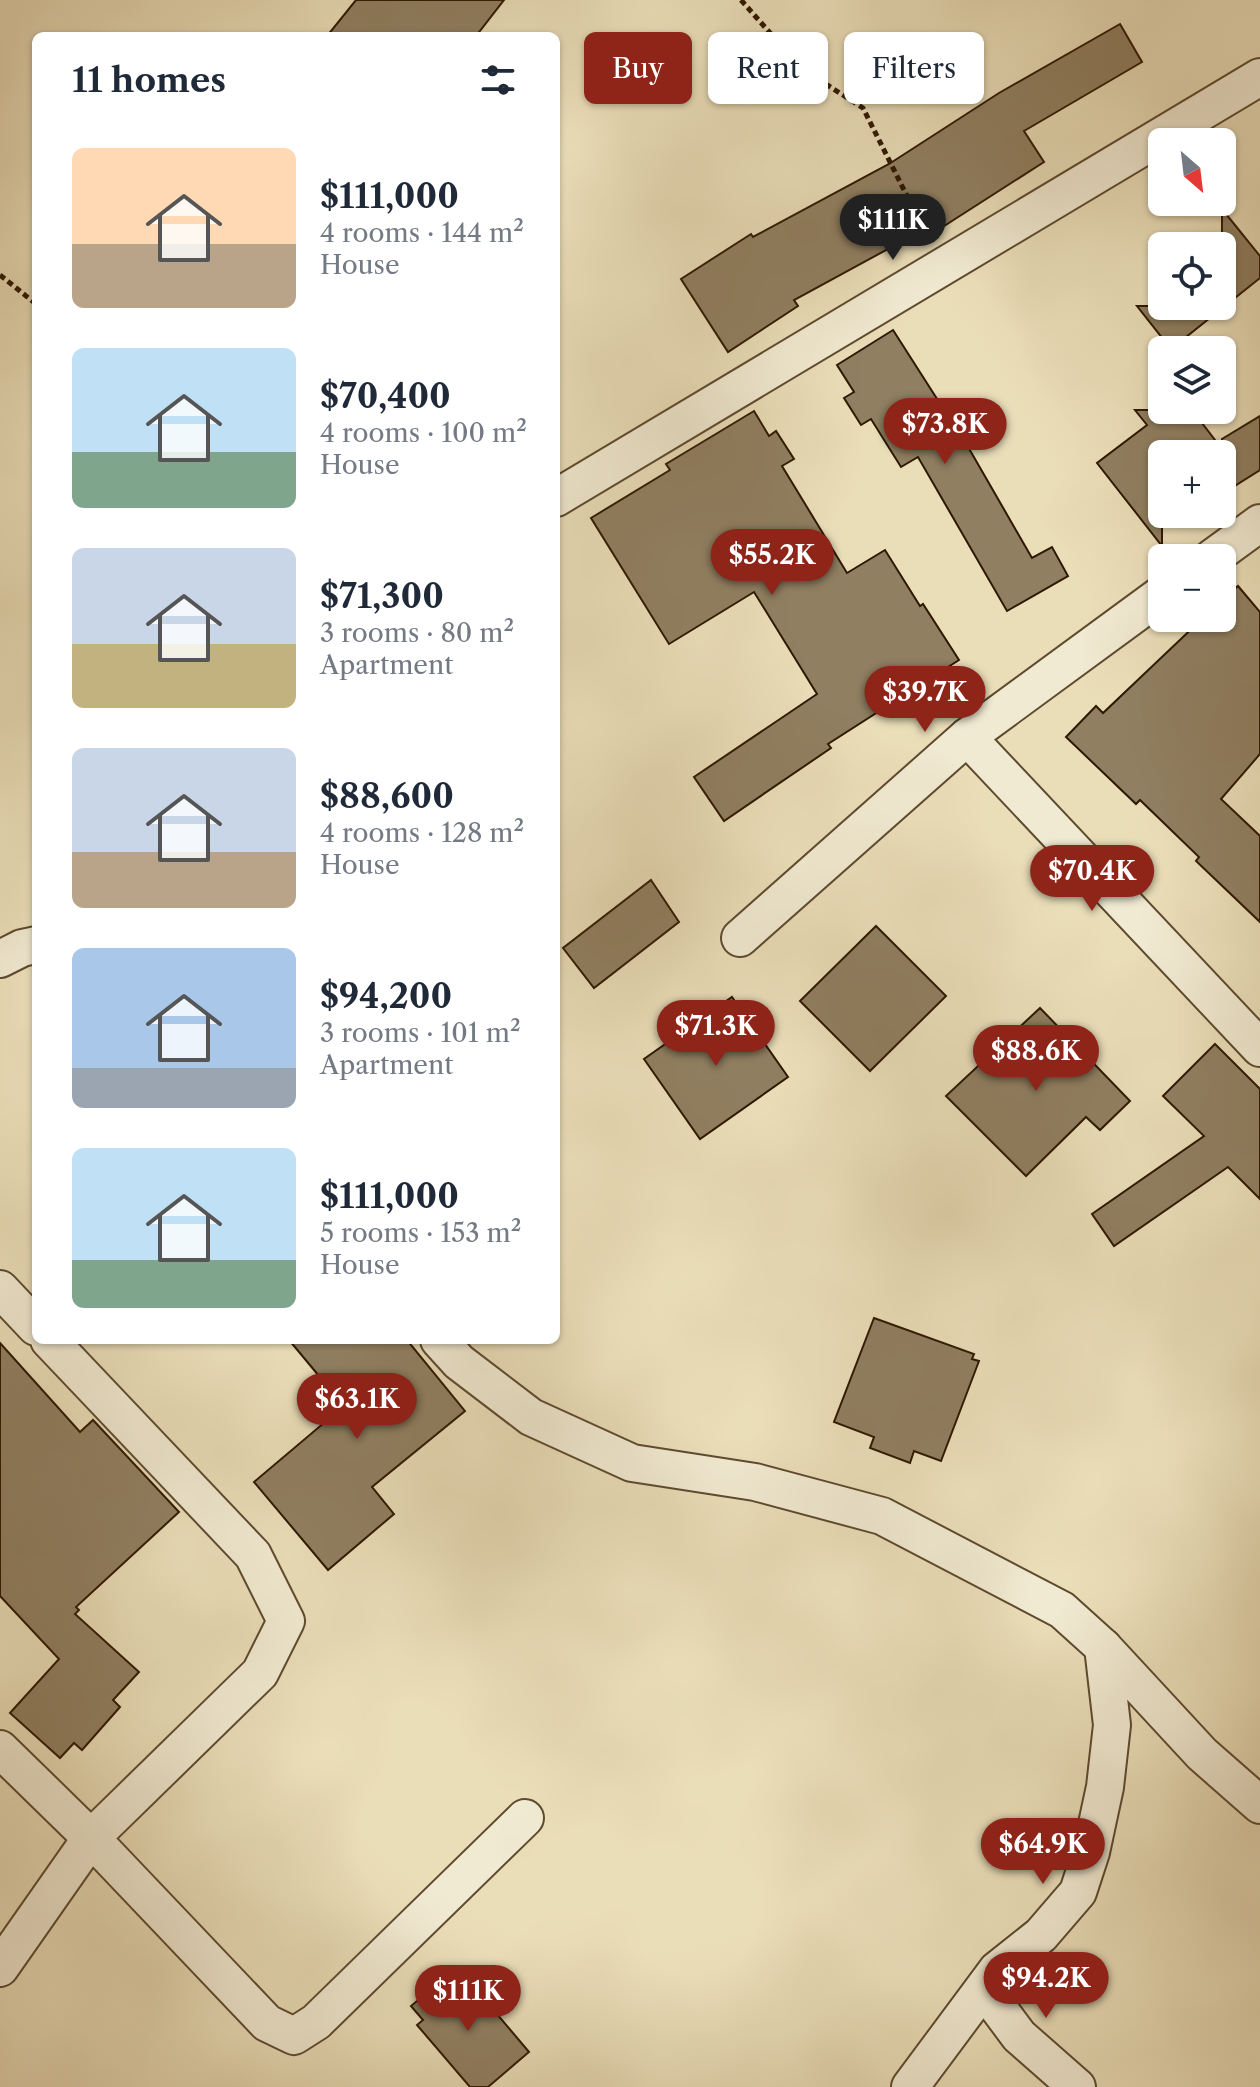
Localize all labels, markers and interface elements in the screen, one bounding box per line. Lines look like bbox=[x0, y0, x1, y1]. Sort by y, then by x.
chip: Buy bbox=[584, 32, 692, 104]
chip: Rent bbox=[708, 32, 828, 104]
chip: Filters bbox=[844, 32, 984, 104]
icon: filters bbox=[476, 58, 520, 102]
text: 11 homes bbox=[72, 59, 226, 101]
north arrow bbox=[1148, 128, 1236, 216]
map controls bbox=[1148, 128, 1236, 632]
text: $111,000 bbox=[320, 175, 459, 217]
icon: home bbox=[136, 180, 232, 276]
pin: $111K bbox=[837, 194, 949, 262]
text: $111K bbox=[858, 204, 928, 236]
text: 4 rooms · 144 m² bbox=[320, 217, 524, 249]
button: locate bbox=[1148, 232, 1236, 320]
text: House bbox=[320, 249, 400, 281]
button: layers bbox=[1148, 336, 1236, 424]
text: $70,400 bbox=[320, 375, 451, 417]
icon: home bbox=[136, 380, 232, 476]
pin: $73.8K bbox=[880, 398, 1010, 466]
text: $73.8K bbox=[902, 408, 988, 440]
text: 4 rooms · 100 m² bbox=[320, 417, 527, 449]
button: + bbox=[1148, 440, 1236, 528]
text: House bbox=[320, 449, 400, 481]
pin: $55.2K bbox=[707, 529, 837, 597]
text: $55.2K bbox=[729, 539, 815, 571]
button: − bbox=[1148, 544, 1236, 632]
text: $71,300 bbox=[320, 575, 444, 617]
icon: home bbox=[136, 580, 232, 676]
text: 3 rooms · 80 m² bbox=[320, 617, 514, 649]
text: Apartment bbox=[320, 649, 453, 681]
pin: $39.7K bbox=[860, 666, 990, 734]
text: $39.7K bbox=[883, 676, 967, 708]
text: $88,600 bbox=[320, 775, 454, 817]
icon: home bbox=[136, 780, 232, 876]
text: 4 rooms · 128 m² bbox=[320, 817, 524, 849]
pin: $70.4K bbox=[1027, 845, 1157, 913]
text: House bbox=[320, 849, 400, 881]
text: $70.4K bbox=[1048, 855, 1136, 887]
text: $94,200 bbox=[320, 975, 452, 1017]
icon: home bbox=[136, 980, 232, 1076]
pin: $71.3K bbox=[651, 1000, 781, 1068]
text: $71.3K bbox=[675, 1010, 757, 1042]
text: 3 rooms · 101 m² bbox=[320, 1017, 521, 1049]
pin: $88.6K bbox=[971, 1025, 1101, 1093]
text: $88.6K bbox=[991, 1035, 1081, 1067]
text: Apartment bbox=[320, 1049, 453, 1081]
text: $111,000 bbox=[320, 1175, 459, 1217]
icon: home bbox=[136, 1180, 232, 1276]
text: 5 rooms · 153 m² bbox=[320, 1217, 521, 1249]
text: House bbox=[320, 1249, 400, 1281]
pin: $63.1K bbox=[292, 1373, 422, 1441]
text: $63.1K bbox=[315, 1383, 399, 1415]
pin: $64.9K bbox=[978, 1818, 1108, 1886]
text: $64.9K bbox=[999, 1828, 1087, 1860]
pin: $94.2K bbox=[981, 1952, 1111, 2020]
text: $94.2K bbox=[1002, 1962, 1090, 1994]
pin: $111K bbox=[412, 1965, 524, 2033]
text: $111K bbox=[433, 1975, 503, 2007]

